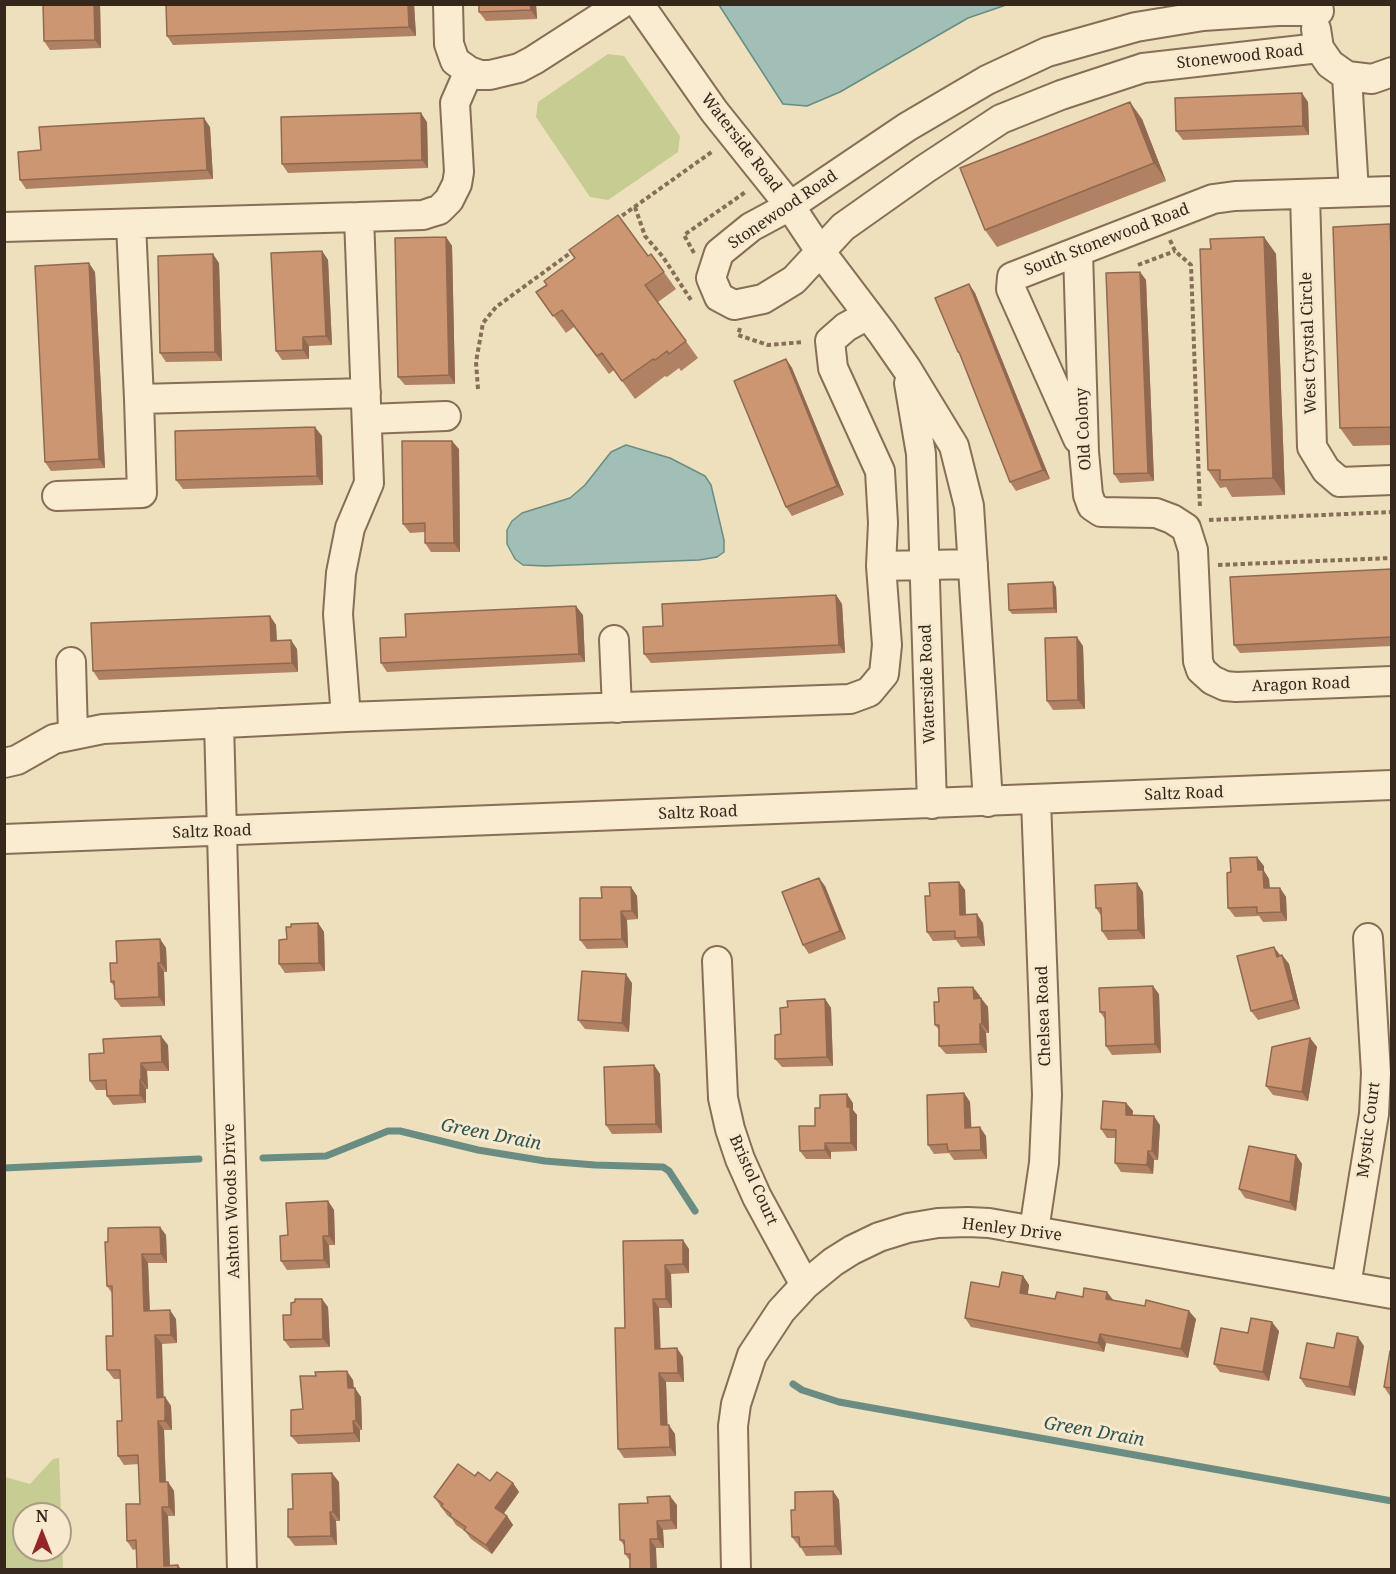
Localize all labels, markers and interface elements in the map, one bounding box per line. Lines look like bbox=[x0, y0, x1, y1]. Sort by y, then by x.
street label: Stonewood Road bbox=[1176, 41, 1304, 73]
street label: Waterside Road bbox=[697, 90, 785, 196]
street label: Stonewood Road bbox=[725, 166, 841, 254]
street label: South Stonewood Road bbox=[1022, 200, 1192, 280]
street label: West Crystal Circle bbox=[1297, 271, 1321, 415]
street label: Old Colony bbox=[1072, 387, 1096, 471]
street label: Waterside Road bbox=[916, 624, 940, 744]
street label: Aragon Road bbox=[1252, 674, 1350, 696]
street label: Saltz Road bbox=[1144, 783, 1224, 805]
street label: Saltz Road bbox=[658, 802, 738, 824]
street label: Saltz Road bbox=[172, 821, 252, 843]
street label: Chelsea Road bbox=[1033, 965, 1055, 1067]
street label: Mystic Court bbox=[1354, 1081, 1384, 1179]
water label: Green Drain bbox=[439, 1115, 543, 1155]
street label: Ashton Woods Drive bbox=[220, 1123, 244, 1279]
street label: Bristol Court bbox=[725, 1132, 781, 1228]
street label: Henley Drive bbox=[961, 1214, 1063, 1246]
water label: Green Drain bbox=[1042, 1413, 1146, 1451]
north arrow bbox=[12, 1502, 72, 1562]
text: N bbox=[36, 1505, 48, 1527]

